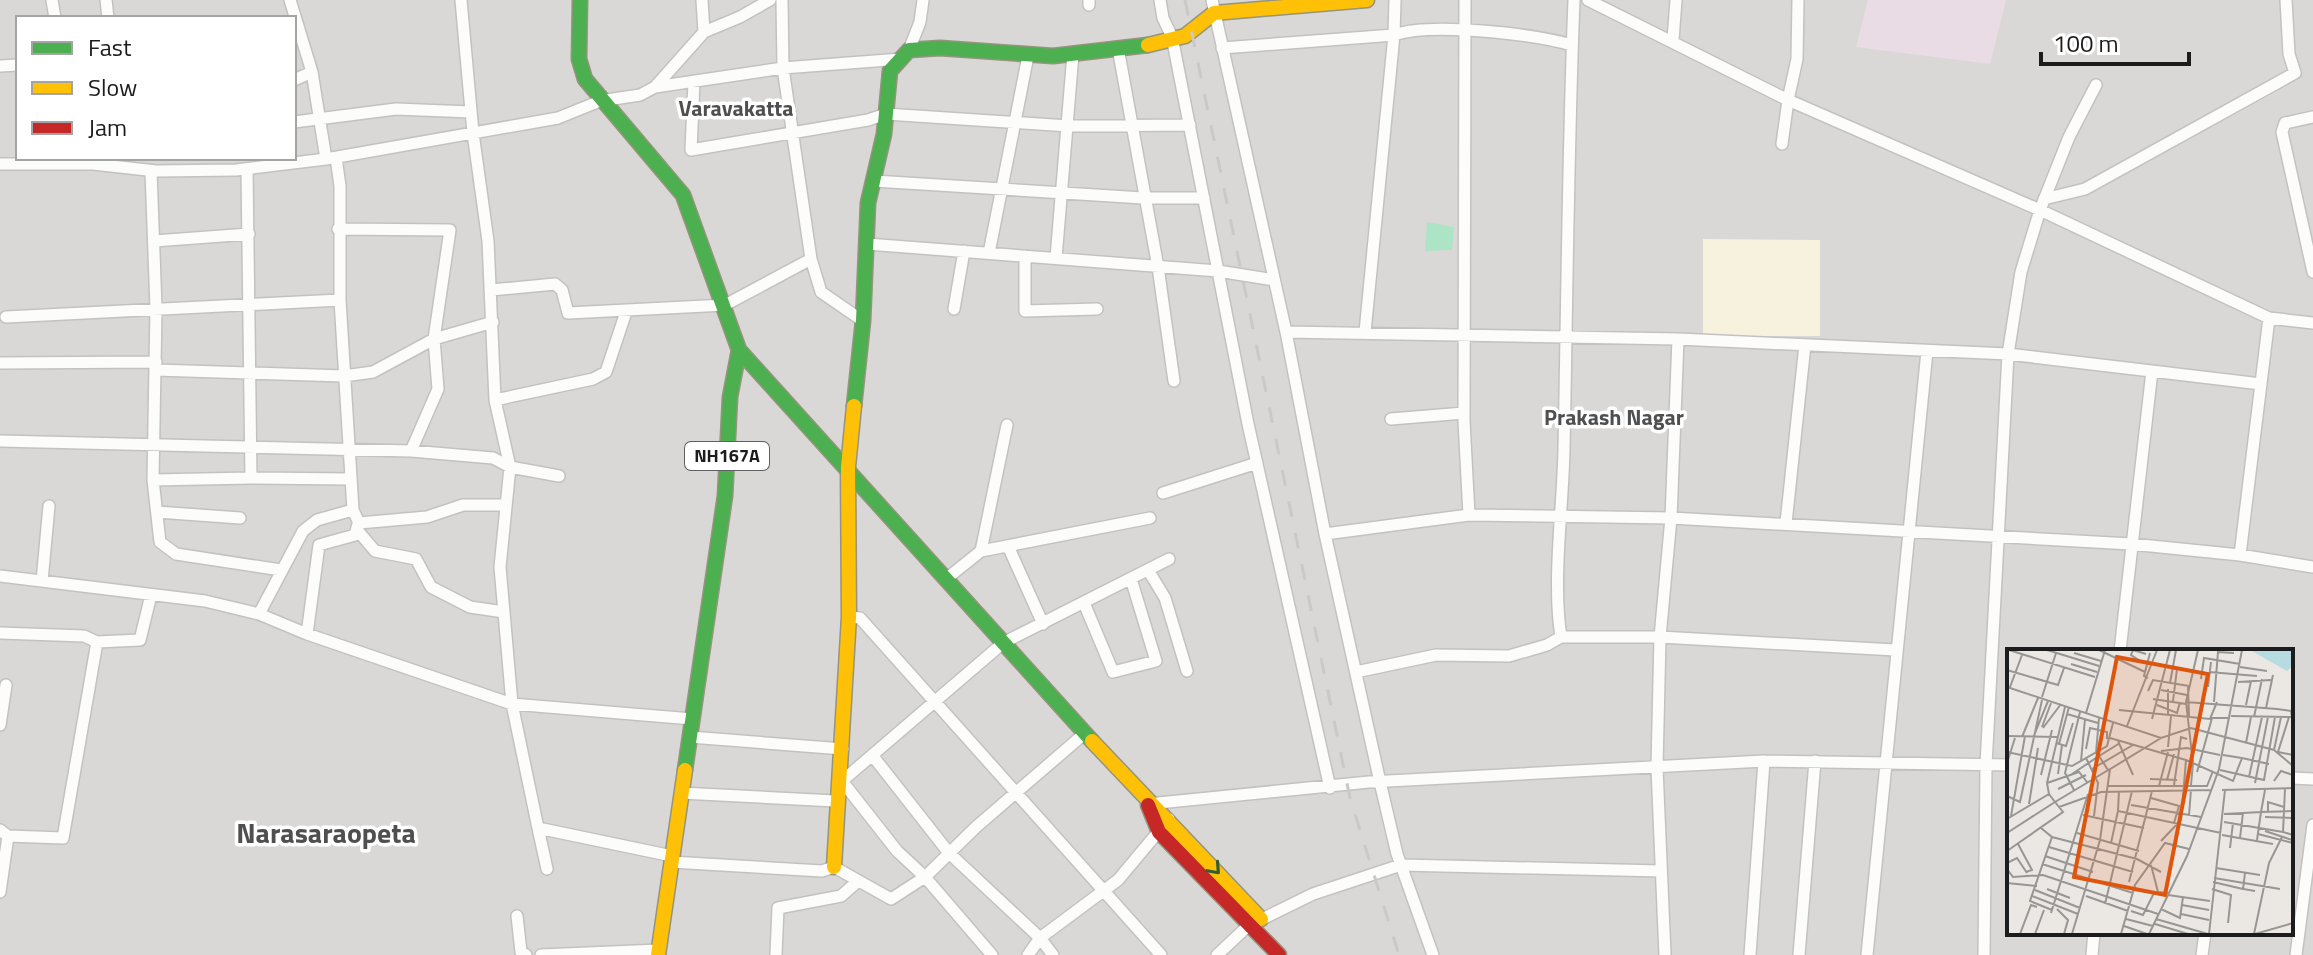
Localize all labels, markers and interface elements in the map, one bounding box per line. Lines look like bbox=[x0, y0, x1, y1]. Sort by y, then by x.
legend bbox=[16, 16, 296, 160]
scale bar bbox=[2041, 16, 2189, 66]
text: 100 m bbox=[2053, 25, 2119, 61]
text: Fast bbox=[88, 29, 132, 65]
text: Slow bbox=[88, 69, 137, 105]
district label: Varavakatta bbox=[678, 91, 794, 125]
text: Jam bbox=[88, 109, 127, 145]
district label: Prakash Nagar bbox=[1544, 400, 1684, 434]
road number: NH167A bbox=[685, 442, 769, 470]
inset map bbox=[2007, 649, 2293, 935]
district label: Narasaraopeta bbox=[236, 811, 416, 854]
one-way arrow bbox=[1205, 860, 1220, 874]

